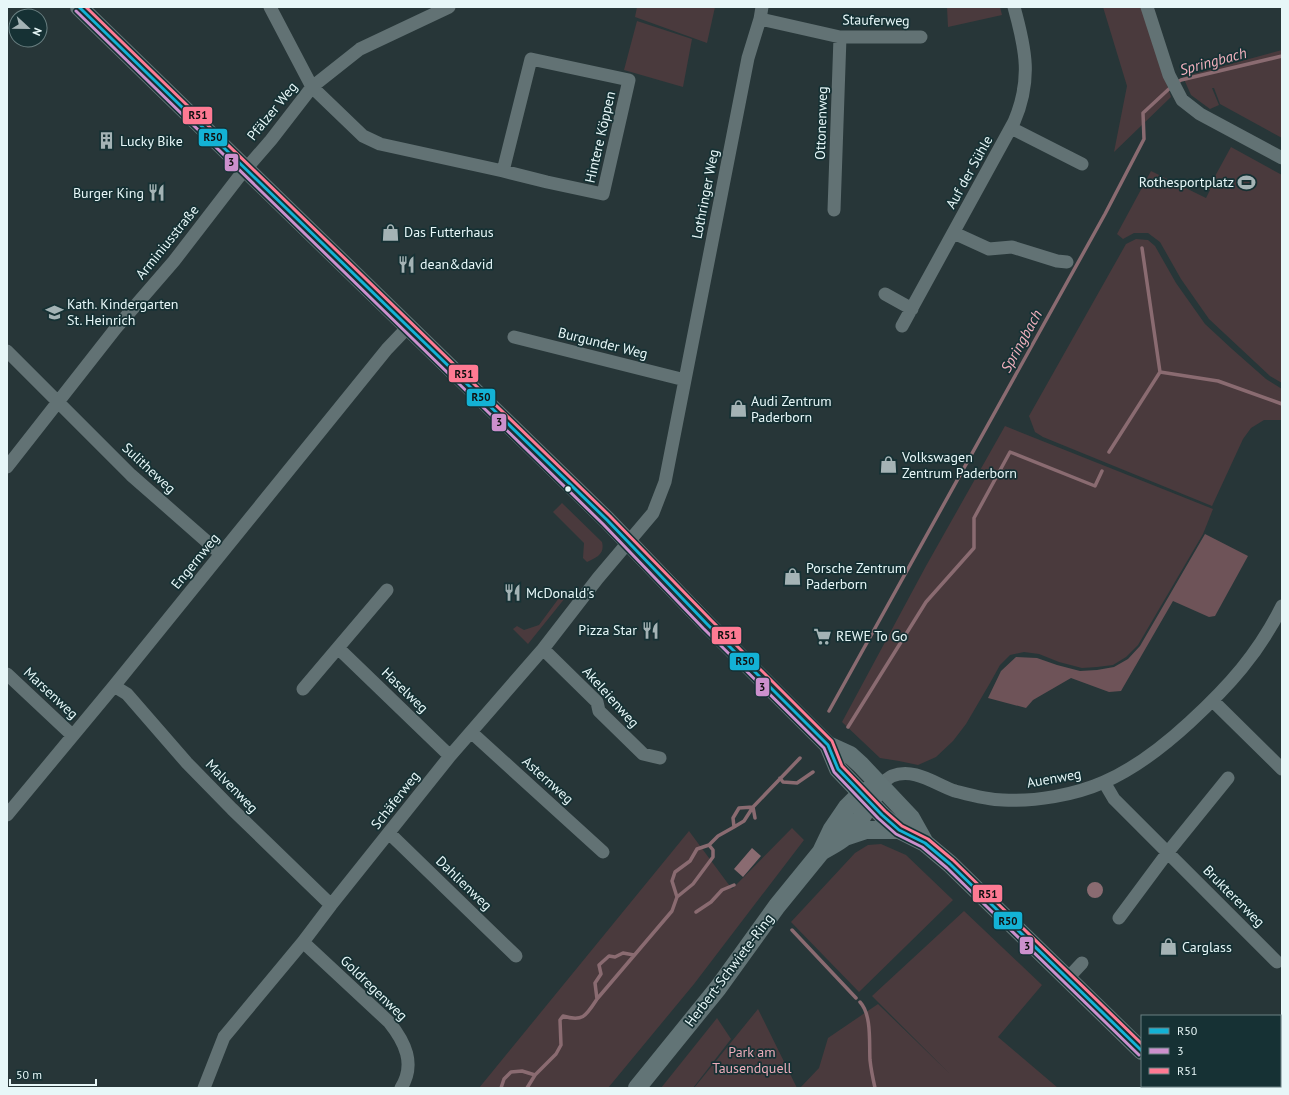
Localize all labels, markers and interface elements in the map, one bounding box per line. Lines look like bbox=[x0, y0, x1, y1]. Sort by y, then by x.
north arrow bbox=[8, 8, 48, 48]
street label: Stauferweg bbox=[842, 10, 910, 30]
text: N bbox=[29, 26, 45, 38]
water label: Springbach bbox=[1177, 43, 1249, 79]
street label: Pfälzer Weg bbox=[243, 78, 301, 144]
street label: Ottonenweg bbox=[811, 86, 831, 160]
street label: Hintere Köppen bbox=[581, 89, 619, 185]
line badge: R51 bbox=[182, 106, 213, 125]
text: R51 bbox=[188, 108, 208, 122]
line badge: R50 bbox=[198, 128, 228, 147]
text: R50 bbox=[203, 130, 223, 144]
building icon: Lucky Bike bbox=[97, 131, 117, 151]
place label: Lucky Bike bbox=[120, 132, 183, 150]
street label: Auf der Sühle bbox=[942, 132, 996, 212]
street label: Lothringer Weg bbox=[687, 148, 723, 240]
line badge: 3 bbox=[224, 153, 239, 172]
text: 3 bbox=[228, 155, 234, 169]
sports icon: Rothesportplatz bbox=[1237, 172, 1257, 192]
place label: Rothesportplatz bbox=[1139, 173, 1234, 191]
restaurant icon: Burger King bbox=[147, 183, 167, 203]
place label: Burger King bbox=[73, 184, 144, 202]
street label: Arminiusstraße bbox=[131, 201, 203, 283]
shop icon: Das Futterhaus bbox=[381, 222, 401, 242]
place label: Das Futterhaus bbox=[404, 223, 494, 241]
restaurant icon: dean&david bbox=[397, 254, 417, 274]
place label: dean&david bbox=[420, 255, 493, 273]
place label: Kath. Kindergarten St. Heinrich bbox=[67, 295, 179, 329]
school or university icon: Kath. Kindergarten St. Heinrich bbox=[44, 302, 64, 322]
water label: Springbach bbox=[996, 306, 1046, 376]
street label: Burgunder Weg bbox=[556, 323, 650, 363]
line badge: R51 bbox=[448, 364, 479, 383]
text: R51 bbox=[454, 367, 474, 381]
line badge: R50 bbox=[466, 388, 496, 407]
text: R50 bbox=[471, 390, 491, 404]
place label: Audi Zentrum Paderborn bbox=[751, 392, 832, 426]
shop icon: Audi Zentrum Paderborn bbox=[728, 399, 748, 419]
line badge: 3 bbox=[491, 413, 507, 432]
text: 3 bbox=[496, 415, 502, 429]
street label: Sulitheweg bbox=[118, 439, 180, 497]
place label: Volkswagen Zentrum Paderborn bbox=[901, 448, 1017, 482]
shop icon: Volkswagen Zentrum Paderborn bbox=[879, 455, 899, 475]
unlabelled marker bbox=[563, 484, 573, 494]
street label: Engernweg bbox=[167, 529, 223, 593]
place label: Porsche Zentrum Paderborn bbox=[806, 559, 906, 593]
shop icon: Porsche Zentrum Paderborn bbox=[783, 566, 803, 586]
restaurant icon: McDonald's bbox=[503, 583, 523, 603]
place label: McDonald's bbox=[526, 584, 594, 602]
restaurant icon: Pizza Star bbox=[640, 620, 660, 640]
place label: Pizza Star bbox=[578, 621, 637, 639]
line badge: R51 bbox=[711, 626, 742, 645]
supermarket icon: REWE To Go bbox=[813, 626, 833, 646]
place label: REWE To Go bbox=[836, 627, 908, 645]
text: R51 bbox=[717, 628, 737, 642]
line badge: R50 bbox=[729, 652, 760, 671]
text: R50 bbox=[735, 654, 755, 668]
street label: Marsenweg bbox=[20, 663, 82, 723]
street label: Haselweg bbox=[378, 663, 432, 717]
street label: Akeleienweg bbox=[579, 663, 643, 731]
line badge: 3 bbox=[755, 677, 770, 697]
text: 3 bbox=[759, 680, 765, 694]
street label: Asternweg bbox=[519, 752, 577, 808]
street label: Malvenweg bbox=[202, 755, 262, 817]
street label: Auenweg bbox=[1025, 764, 1083, 792]
street label: Schäferweg bbox=[367, 767, 423, 833]
street label: Dahlienweg bbox=[432, 852, 496, 914]
street label: Bruktererweg bbox=[1199, 861, 1269, 931]
line badge: R51 bbox=[972, 884, 1003, 903]
text: R51 bbox=[978, 887, 998, 901]
street label: Herbert-Schwiete-Ring bbox=[681, 910, 777, 1030]
line badge: R50 bbox=[993, 911, 1023, 930]
text: R50 bbox=[998, 914, 1018, 928]
line badge: 3 bbox=[1019, 936, 1034, 955]
shop icon: Carglass bbox=[1159, 937, 1179, 957]
place label: Carglass bbox=[1182, 938, 1232, 956]
text: 3 bbox=[1024, 939, 1030, 953]
street label: Goldregenweg bbox=[337, 952, 411, 1024]
legend bbox=[1141, 1015, 1281, 1087]
text: R50 bbox=[1177, 1023, 1198, 1038]
park label: Park am Tausendquell bbox=[712, 1043, 792, 1077]
text: 3 bbox=[1177, 1043, 1184, 1058]
scale bar bbox=[10, 1061, 96, 1087]
text: R51 bbox=[1177, 1063, 1197, 1078]
text: 50 m bbox=[16, 1067, 42, 1082]

